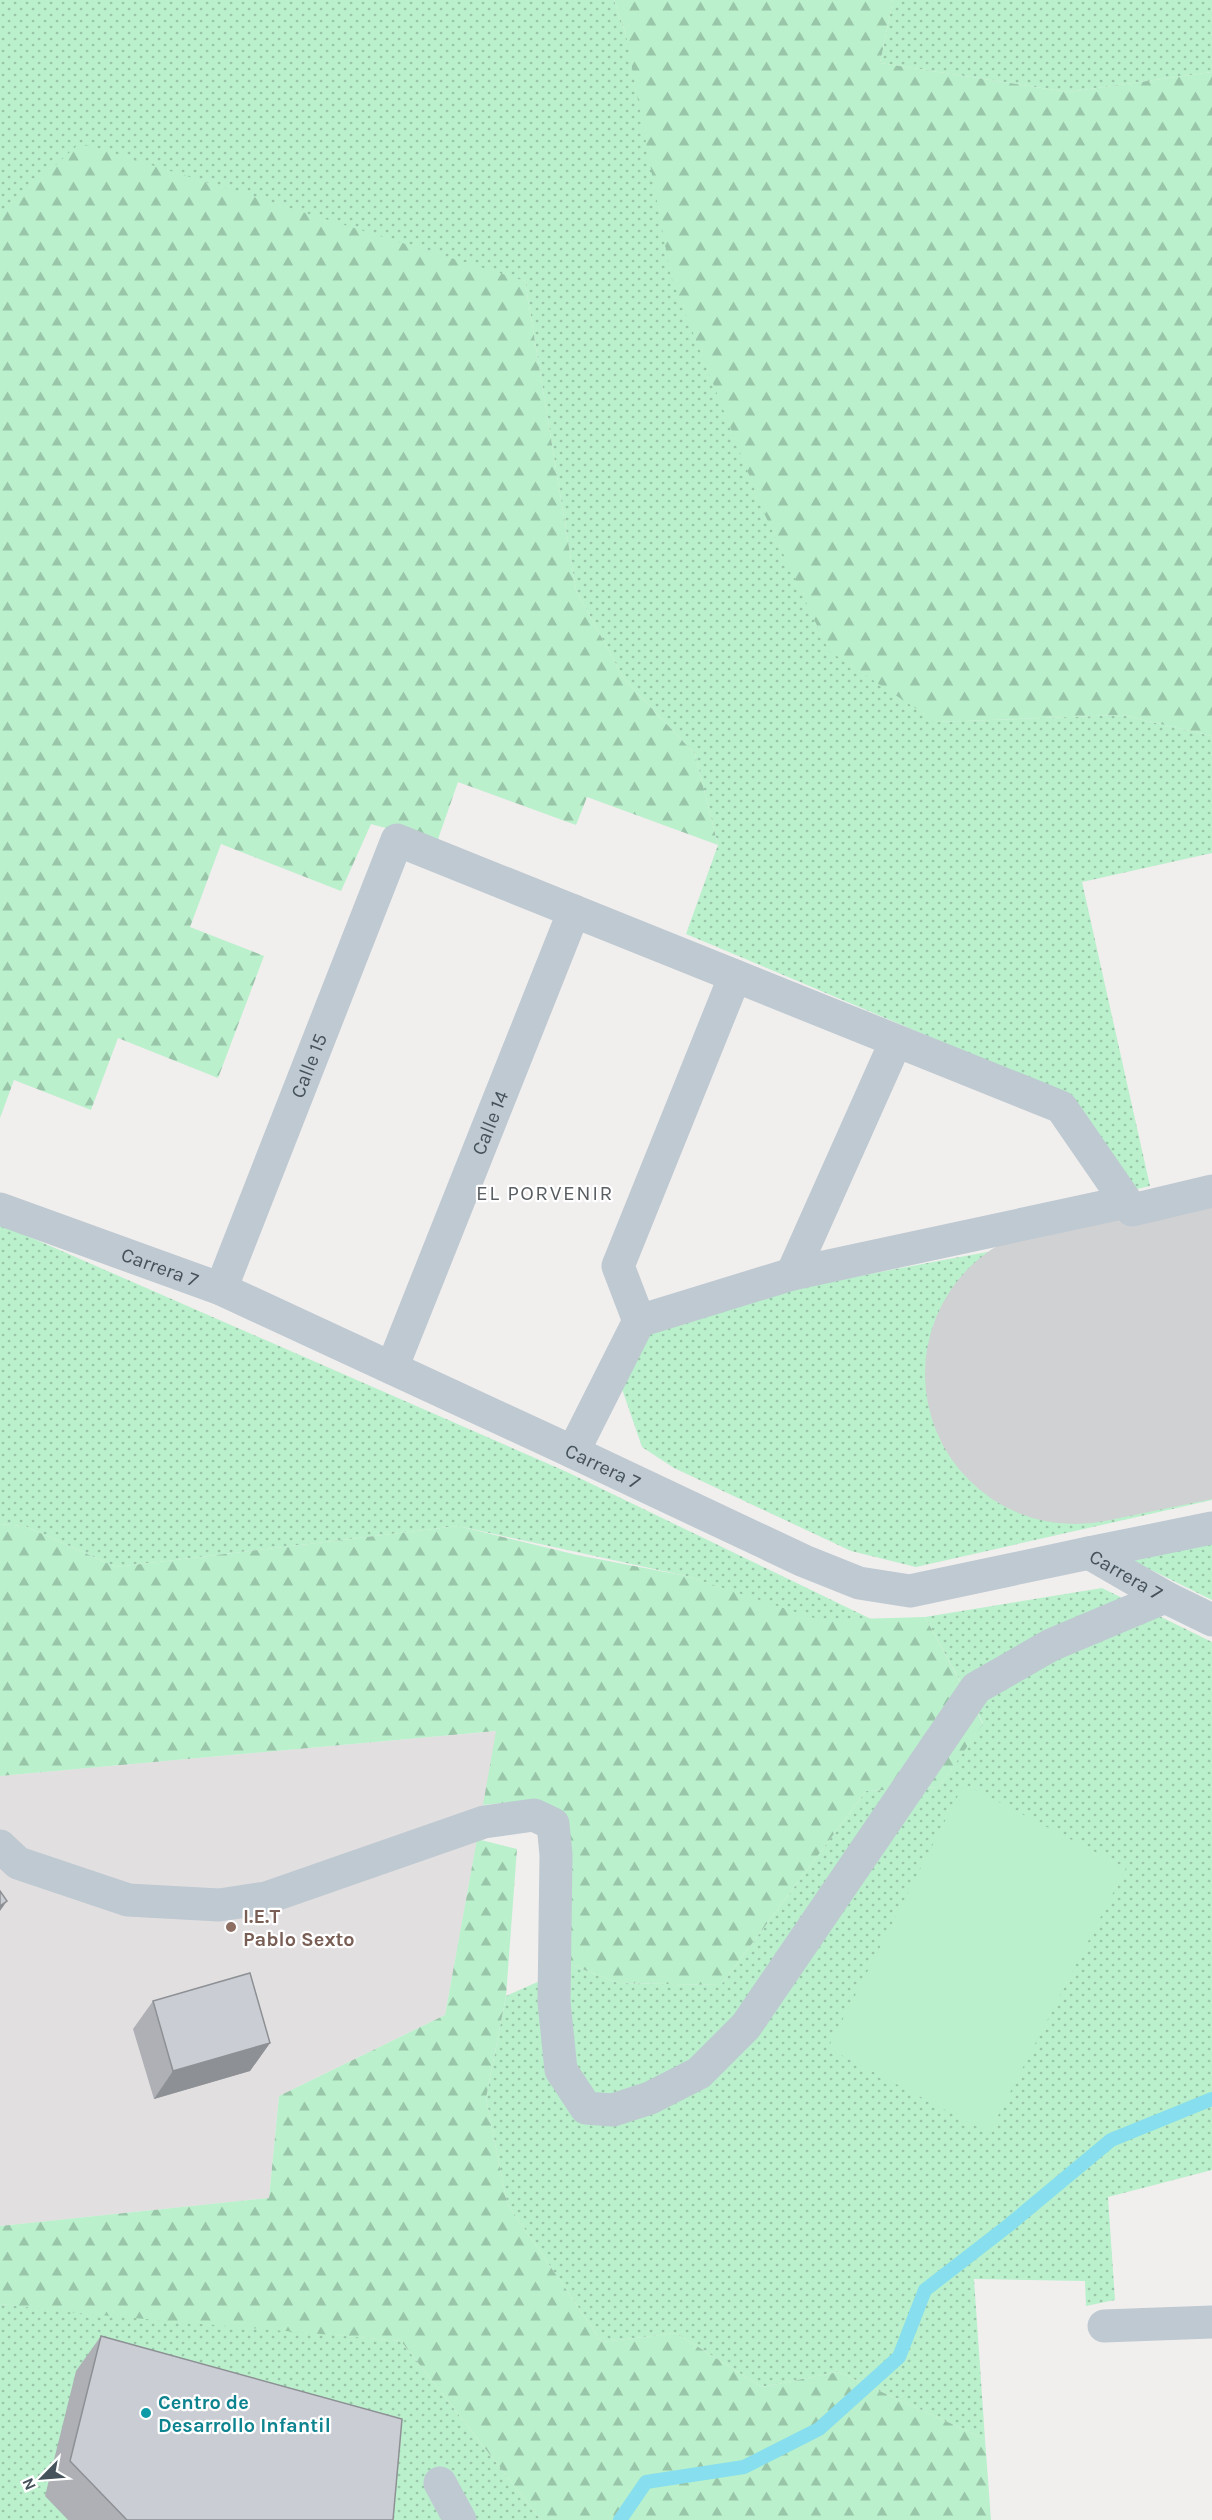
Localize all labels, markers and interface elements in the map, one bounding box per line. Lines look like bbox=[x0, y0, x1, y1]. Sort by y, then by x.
street label: Calle 15 bbox=[286, 1030, 332, 1101]
street label: Calle 14 bbox=[467, 1087, 513, 1158]
district label: EL PORVENIR bbox=[476, 1181, 614, 1205]
street label: Carrera 7 bbox=[118, 1243, 202, 1292]
street label: Carrera 7 bbox=[561, 1439, 645, 1494]
street label: Carrera 7 bbox=[1085, 1545, 1167, 1605]
place label: I.E.T Pablo Sexto bbox=[243, 1905, 355, 1951]
marker: I.E.T Pablo Sexto bbox=[224, 1920, 238, 1934]
place label: Centro de Desarrollo Infantil bbox=[158, 2391, 331, 2437]
marker: Centro de Desarrollo Infantil bbox=[139, 2406, 153, 2420]
north arrow bbox=[12, 2448, 72, 2508]
text: N bbox=[18, 2475, 40, 2493]

